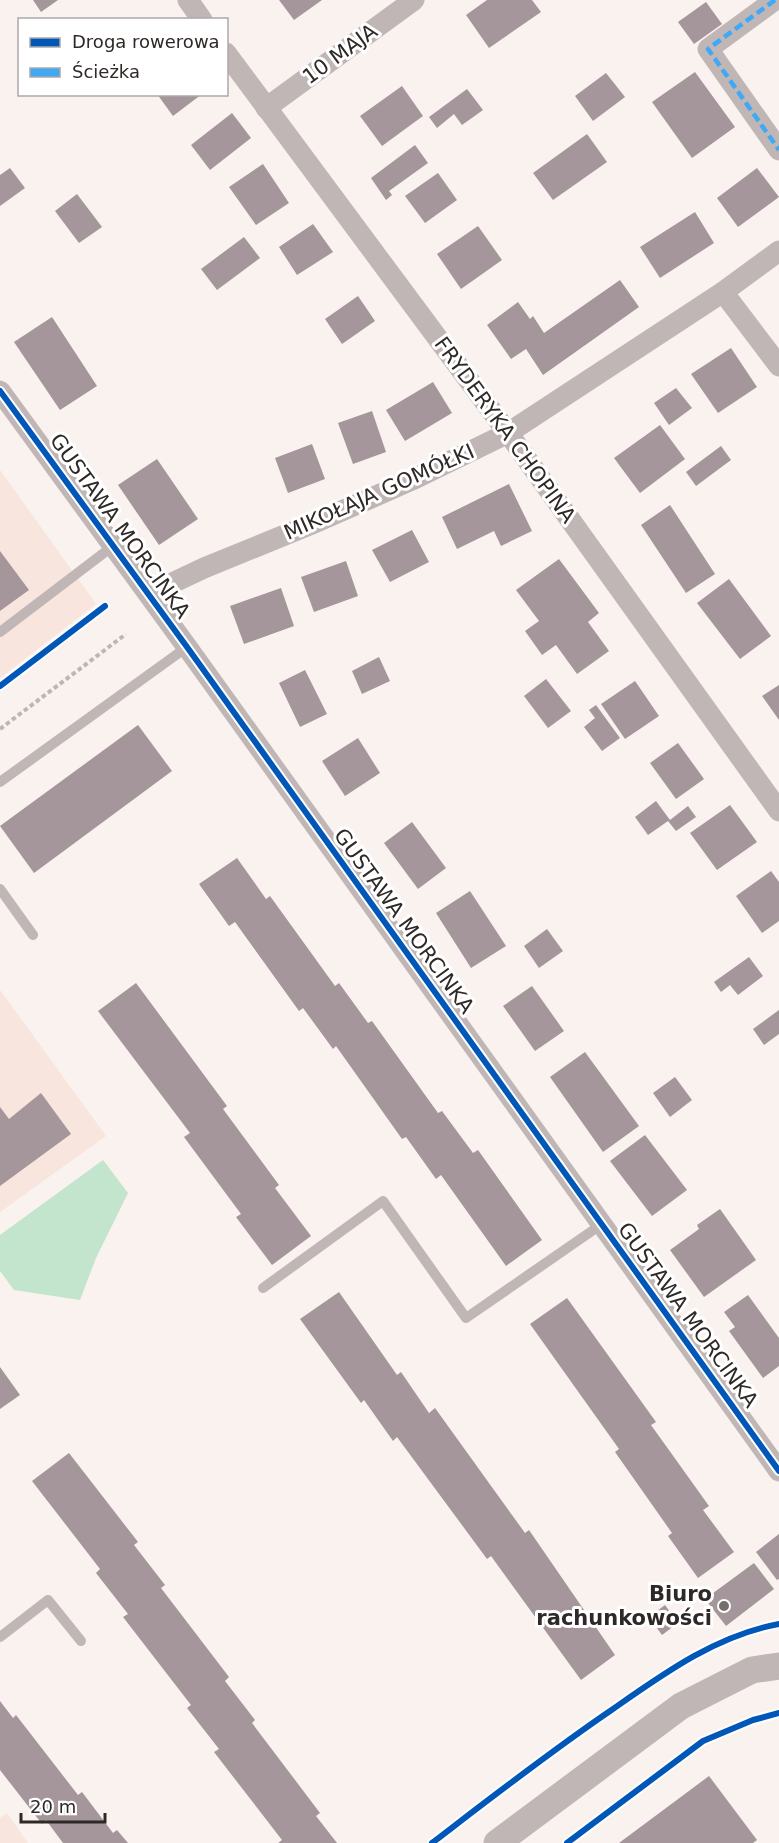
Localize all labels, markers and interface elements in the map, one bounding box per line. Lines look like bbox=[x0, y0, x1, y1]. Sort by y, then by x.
legend bbox=[18, 18, 228, 96]
street label: 10 MAJA bbox=[298, 19, 382, 89]
text: Droga rowerowa bbox=[72, 31, 220, 52]
text: Ścieżka bbox=[72, 61, 140, 82]
street label: FRYDERYKA CHOPINA bbox=[429, 332, 581, 528]
street label: GUSTAWA MORCINKA bbox=[45, 429, 195, 624]
street label: MIKOŁAJA GOMÓŁKI bbox=[280, 438, 478, 545]
street label: GUSTAWA MORCINKA bbox=[329, 824, 479, 1019]
street label: GUSTAWA MORCINKA bbox=[613, 1218, 763, 1413]
place label: Biuro rachunkowości bbox=[536, 1582, 712, 1630]
marker: Biuro rachunkowości bbox=[717, 1599, 731, 1613]
scale bar bbox=[21, 1786, 105, 1824]
text: 20 m bbox=[30, 1796, 76, 1817]

